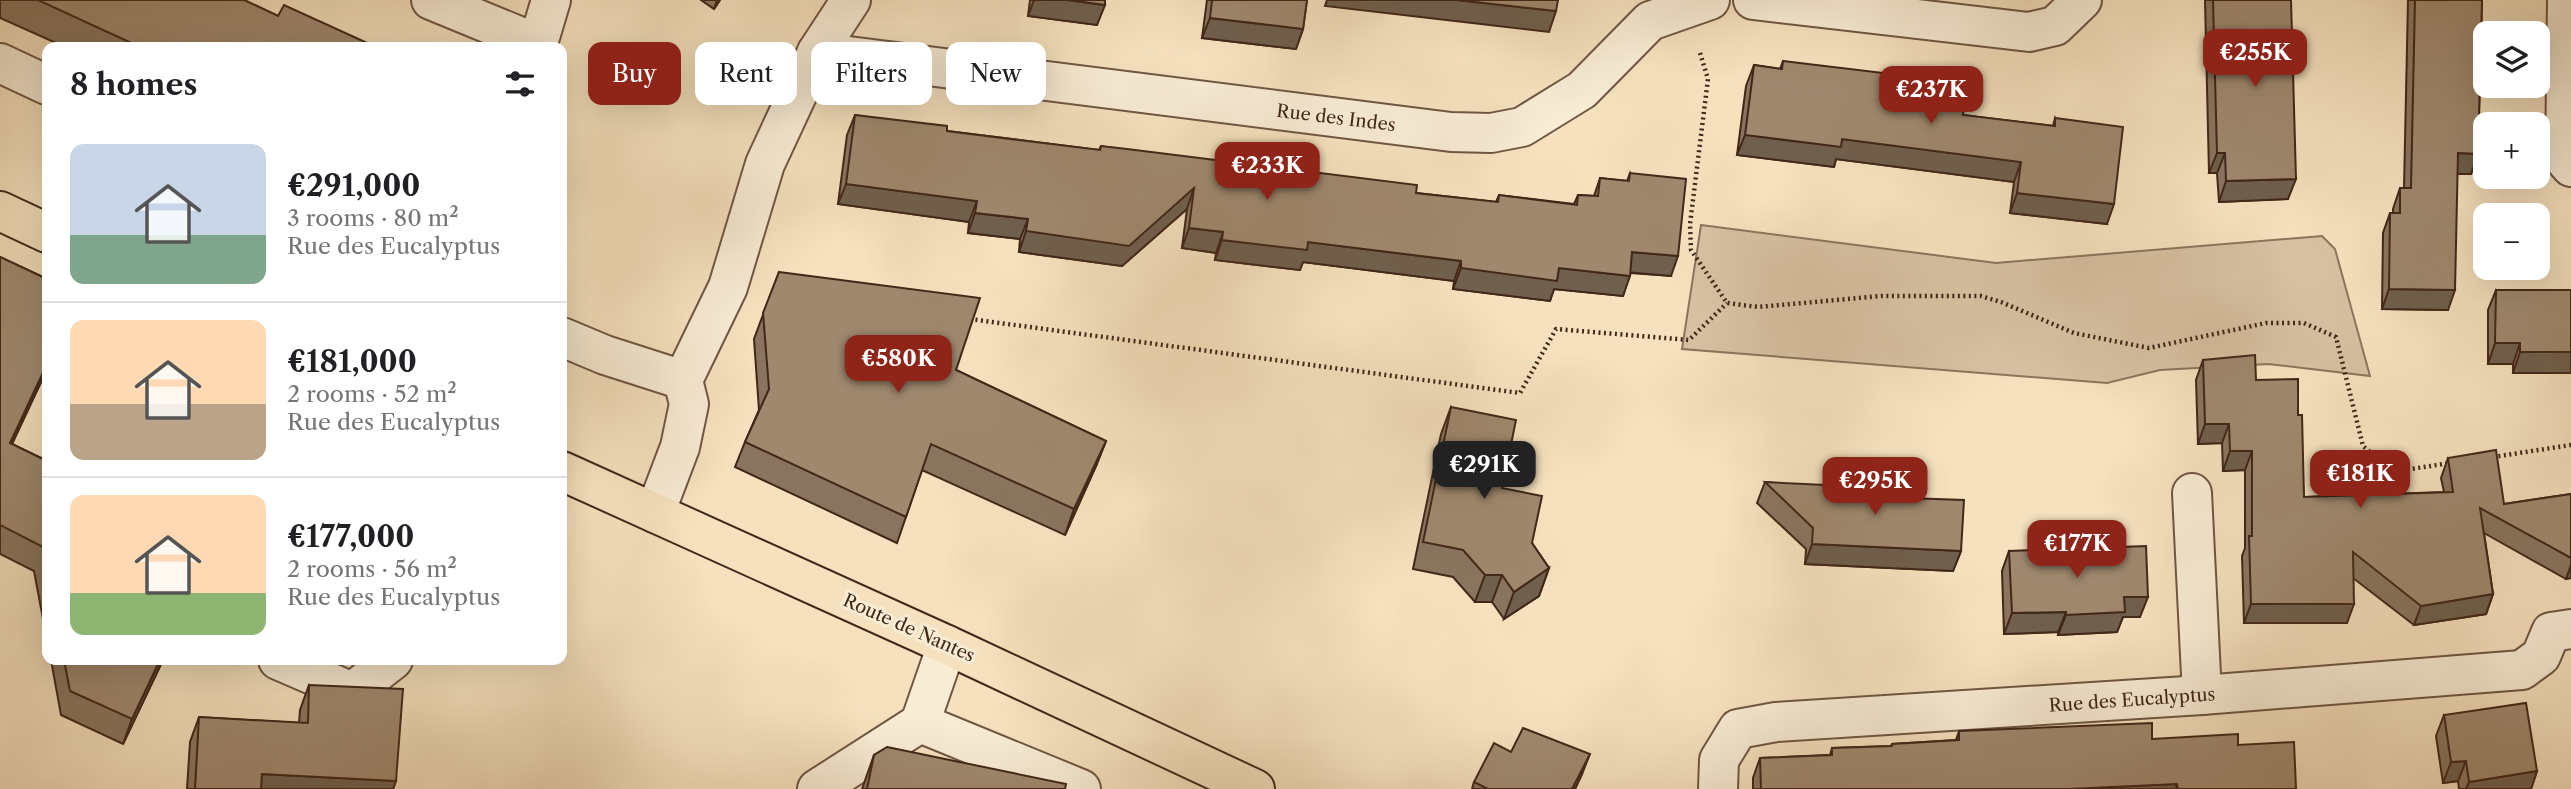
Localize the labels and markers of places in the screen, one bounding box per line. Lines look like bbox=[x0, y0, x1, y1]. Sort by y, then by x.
pin: €255K bbox=[2206, 29, 2304, 89]
pin: €237K bbox=[1882, 66, 1980, 126]
pin: €233K bbox=[1218, 142, 1316, 202]
pin: €580K bbox=[849, 336, 947, 395]
pin: €291K bbox=[1435, 442, 1533, 501]
pin: €181K bbox=[2311, 450, 2409, 510]
pin: €295K bbox=[1826, 458, 1924, 517]
pin: €177K bbox=[2028, 520, 2126, 580]

